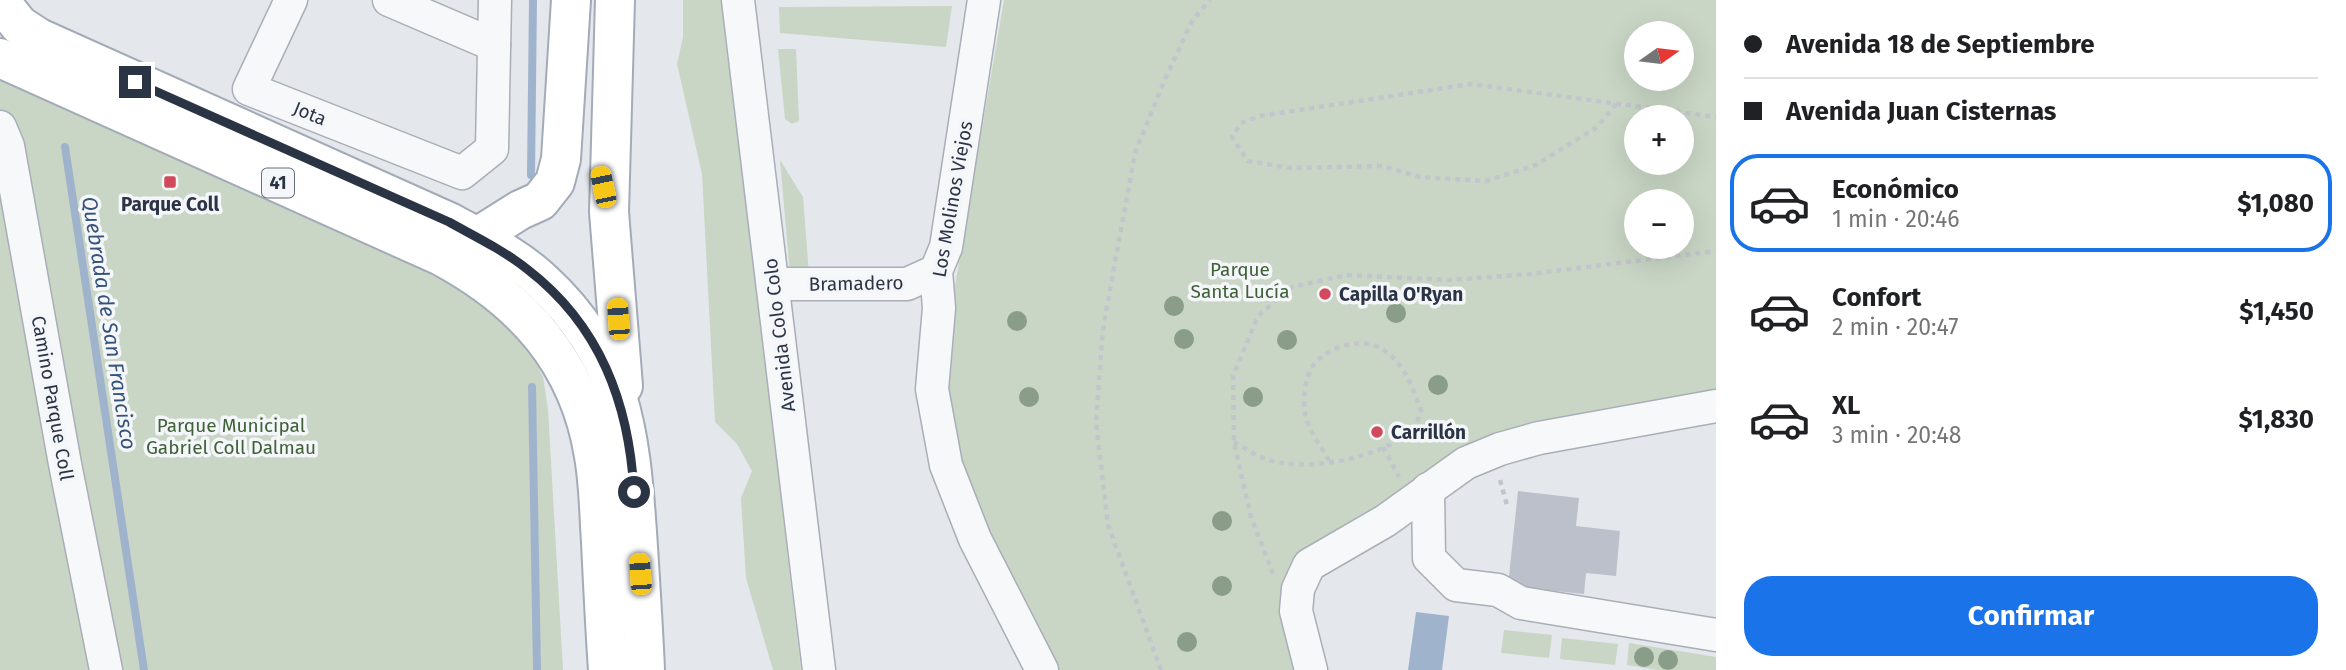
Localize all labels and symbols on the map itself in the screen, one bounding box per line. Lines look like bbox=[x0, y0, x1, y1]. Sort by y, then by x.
north arrow bbox=[1624, 21, 1694, 91]
route end bbox=[119, 66, 151, 98]
street label: Jota bbox=[290, 96, 330, 130]
street label: Los Molinos Viejos bbox=[927, 119, 978, 279]
car bbox=[589, 164, 618, 210]
road number: 41 bbox=[262, 168, 294, 198]
marker: Parque Coll bbox=[162, 174, 178, 190]
place label: Parque Coll bbox=[121, 193, 219, 216]
water label: Quebrada de San Francisco bbox=[76, 195, 142, 451]
street label: Avenida Colo Colo bbox=[759, 257, 800, 413]
park label: Parque Santa Lucía bbox=[1191, 258, 1289, 303]
street label: Bramadero bbox=[808, 271, 904, 296]
place label: Capilla O'Ryan bbox=[1339, 283, 1463, 306]
marker: Capilla O'Ryan bbox=[1317, 286, 1333, 302]
car bbox=[607, 297, 630, 341]
street label: Camino Parque Coll bbox=[27, 314, 78, 483]
park label: Parque Municipal Gabriel Coll Dalmau bbox=[146, 414, 316, 459]
place label: Carrillón bbox=[1391, 421, 1466, 444]
marker: Carrillón bbox=[1369, 424, 1385, 440]
route start bbox=[618, 476, 650, 508]
car bbox=[629, 552, 652, 596]

